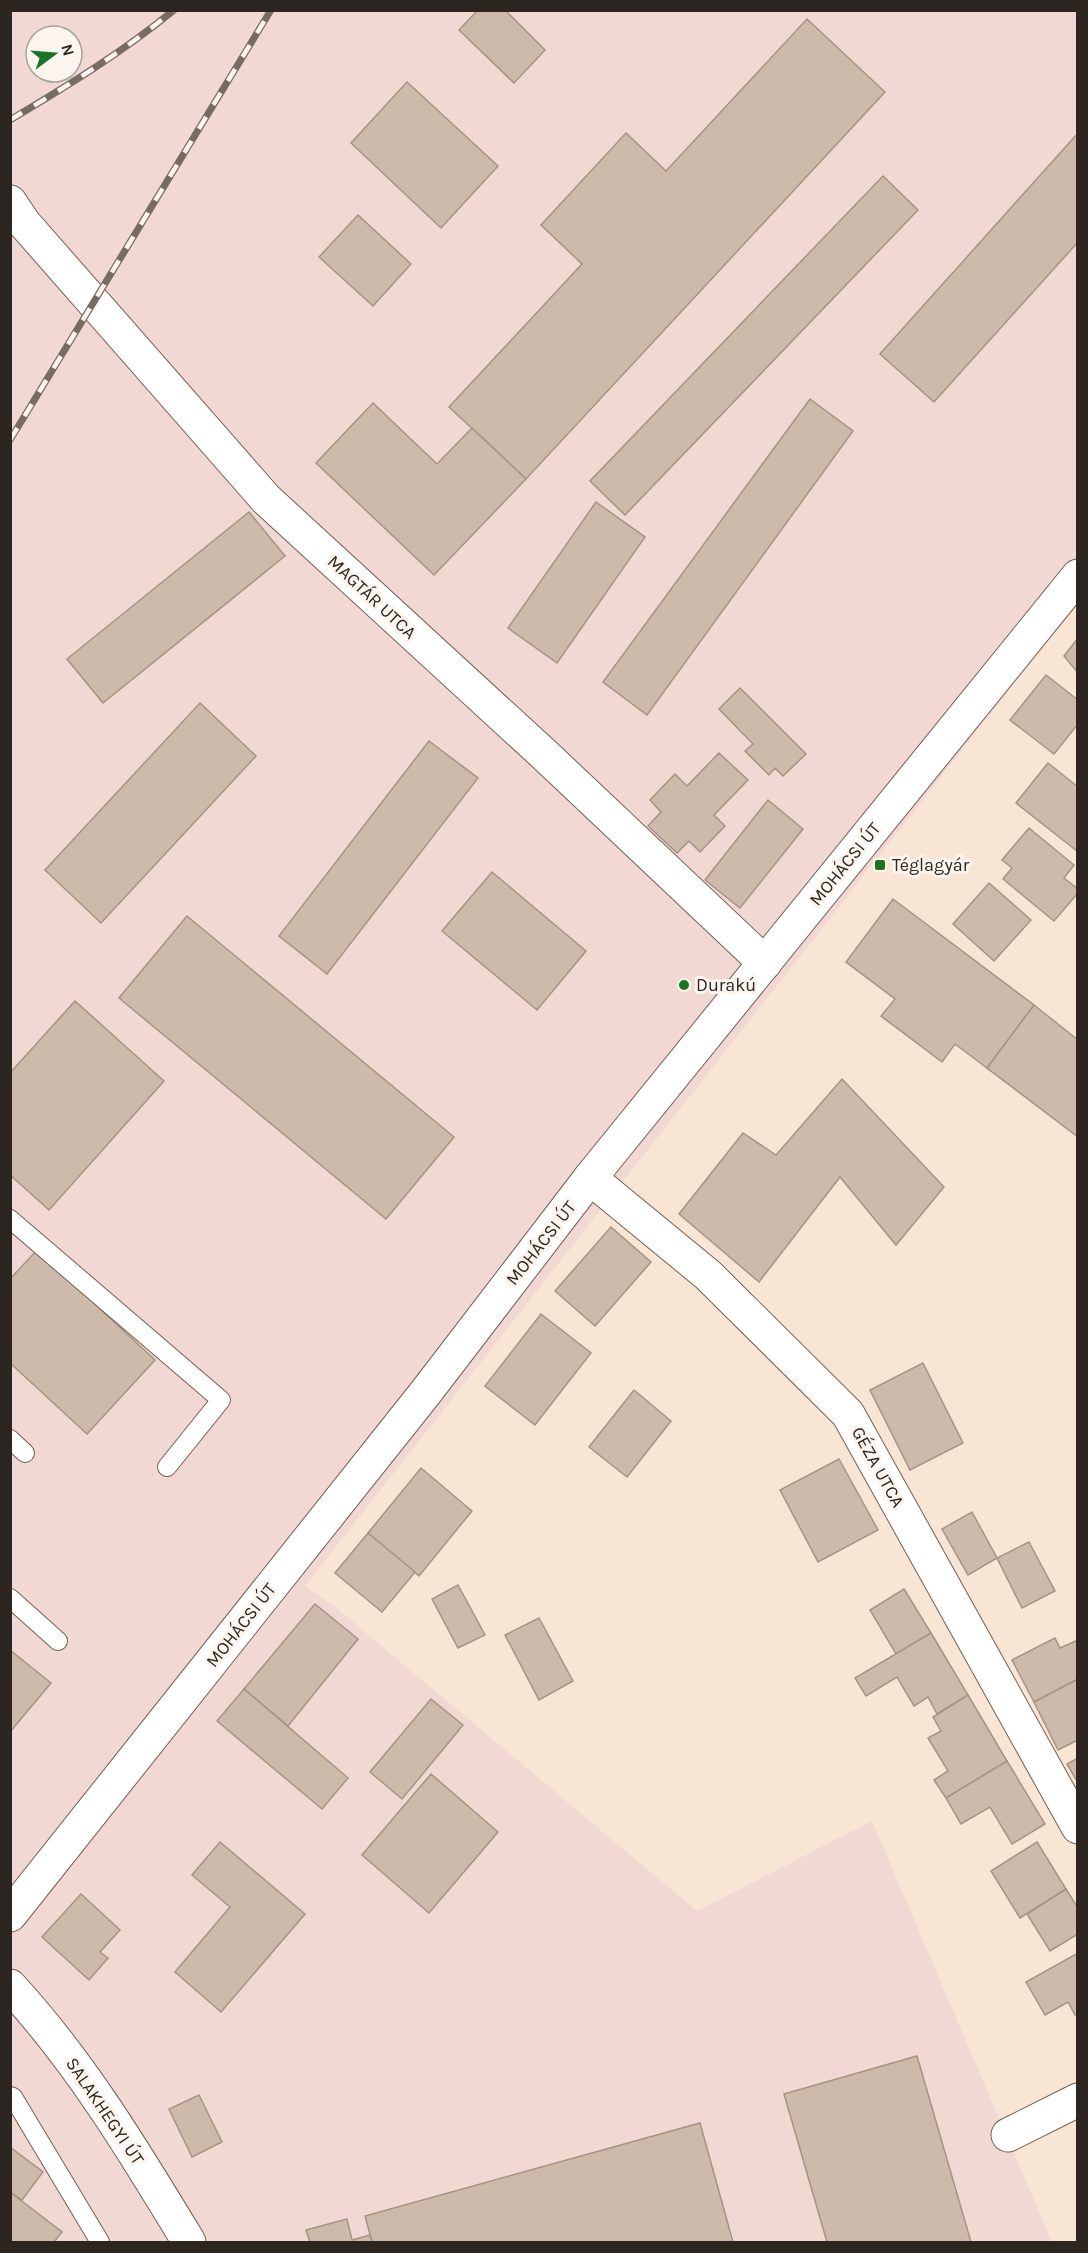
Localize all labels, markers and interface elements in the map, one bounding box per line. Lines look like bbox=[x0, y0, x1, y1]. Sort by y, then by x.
north arrow bbox=[24, 24, 84, 84]
text: N bbox=[57, 42, 79, 58]
street label: MAGTÁR UTCA bbox=[323, 550, 422, 644]
street label: MOHÁCSI ÚT bbox=[804, 817, 885, 910]
place label: Téglagyár bbox=[892, 854, 970, 876]
marker: Téglagyár bbox=[873, 858, 887, 872]
place label: Durakú bbox=[696, 974, 756, 996]
marker: Durakú bbox=[677, 978, 691, 992]
street label: MOHÁCSI ÚT bbox=[500, 1196, 581, 1290]
street label: GÉZA UTCA bbox=[847, 1422, 910, 1511]
street label: MOHÁCSI ÚT bbox=[200, 1578, 281, 1672]
street label: SALAKHEGYI ÚT bbox=[61, 2053, 150, 2169]

